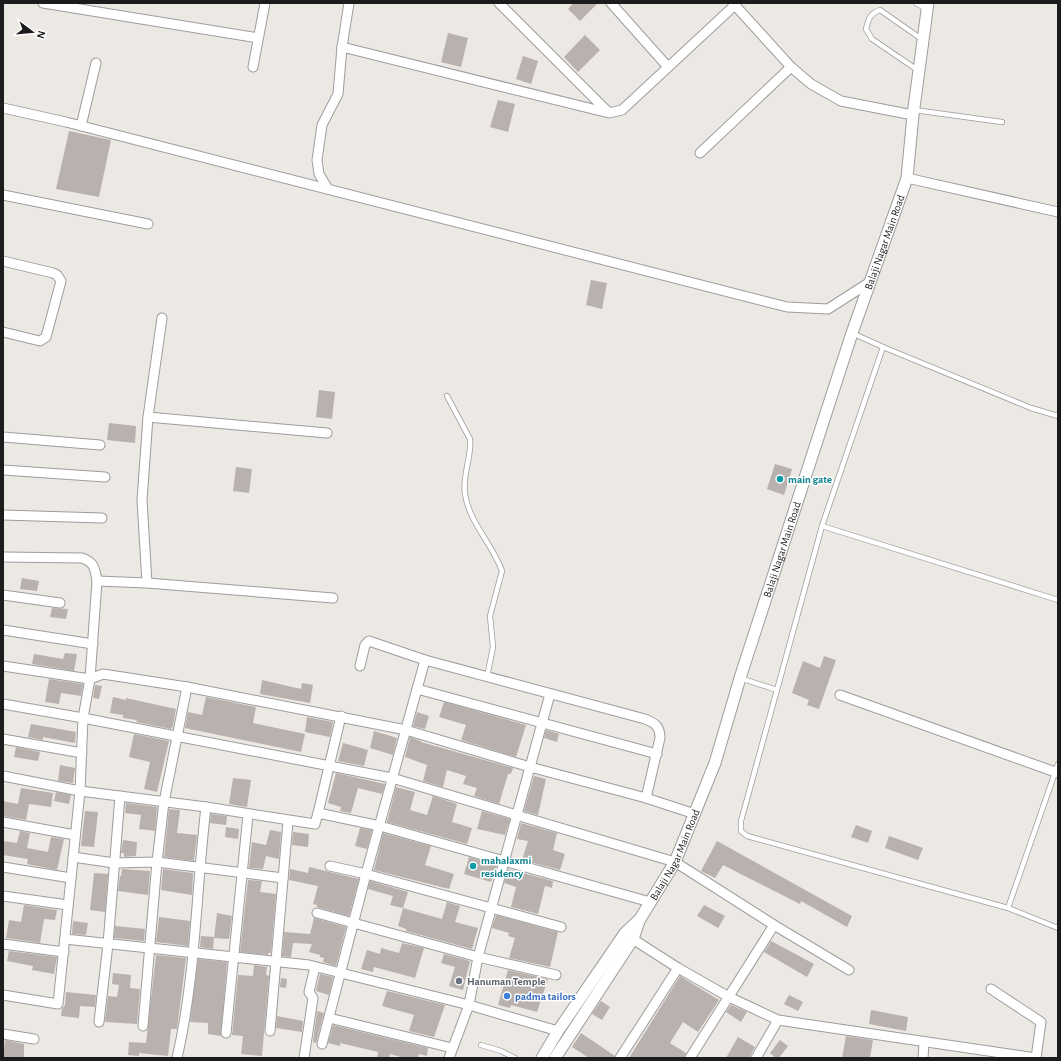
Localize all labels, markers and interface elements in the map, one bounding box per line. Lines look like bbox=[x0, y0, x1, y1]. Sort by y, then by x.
north arrow bbox=[12, 12, 52, 52]
text: N bbox=[35, 29, 47, 40]
street label: Balaji Nagar Main Road bbox=[862, 193, 906, 291]
marker: main gate bbox=[775, 474, 785, 484]
place label: main gate bbox=[788, 474, 832, 485]
street label: Balaji Nagar Main Road bbox=[761, 500, 802, 599]
street label: Balaji Nagar Main Road bbox=[648, 807, 701, 902]
place label: mahalaxmi residency bbox=[481, 855, 531, 879]
marker: mahalaxmi residency bbox=[468, 861, 478, 871]
marker: Hanuman Temple bbox=[454, 976, 464, 986]
place label: Hanuman Temple bbox=[467, 976, 545, 987]
marker: padma tailors bbox=[502, 991, 512, 1001]
place label: padma tailors bbox=[515, 991, 576, 1002]

